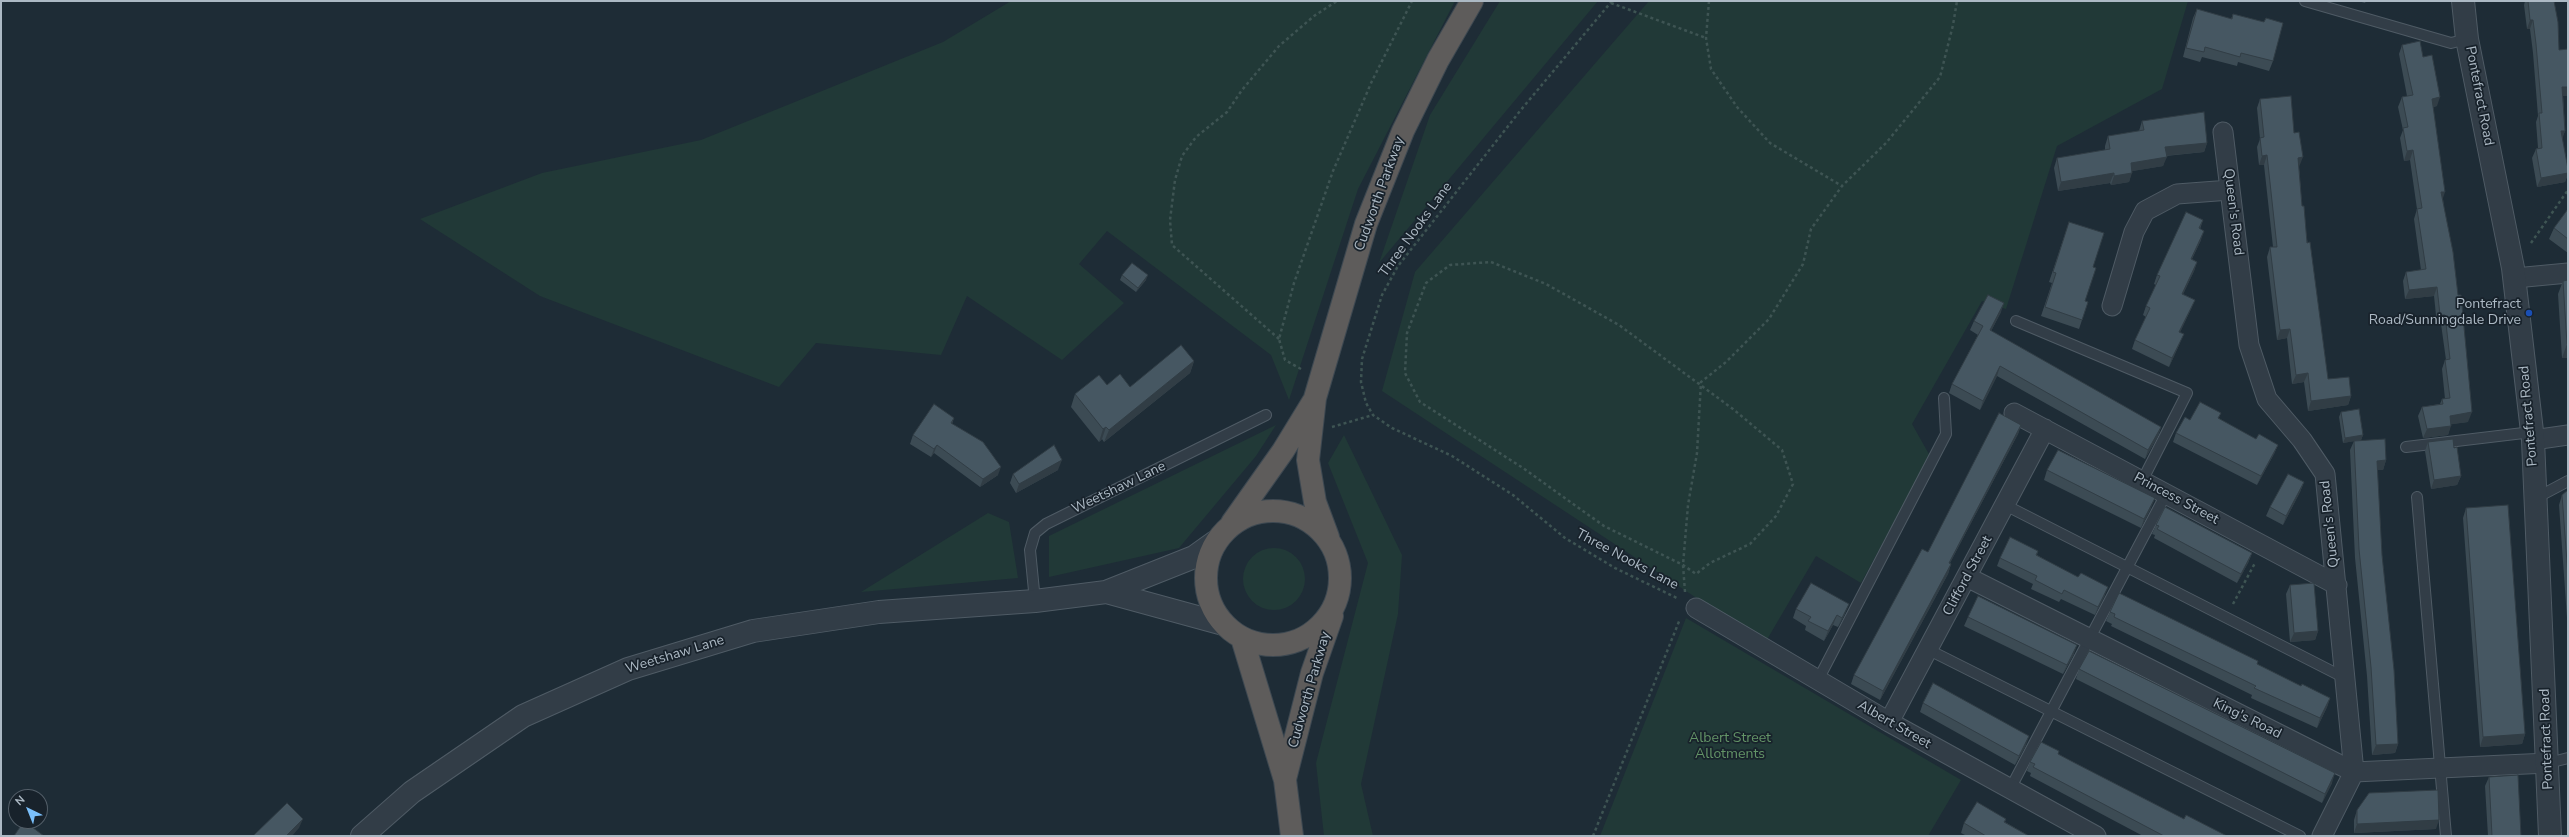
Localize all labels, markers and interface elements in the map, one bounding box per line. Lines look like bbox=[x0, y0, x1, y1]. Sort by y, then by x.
street label: Pontefract Road bbox=[2461, 45, 2497, 147]
street label: Cudworth Parkway bbox=[1352, 135, 1408, 253]
street label: Queen's Road bbox=[2219, 168, 2247, 256]
street label: Three Nooks Lane bbox=[1376, 179, 1456, 281]
place label: Pontefract Road/Sunningdale Drive bbox=[2369, 297, 2521, 330]
marker: Pontefract Road/Sunningdale Drive bbox=[2524, 308, 2534, 318]
street label: Pontefract Road bbox=[2516, 365, 2542, 467]
street label: Weetshaw Lane bbox=[1069, 458, 1169, 518]
street label: Princess Street bbox=[2131, 470, 2221, 528]
street label: Queen's Road bbox=[2317, 480, 2343, 568]
street label: Three Nooks Lane bbox=[1573, 526, 1681, 594]
street label: Clifford Street bbox=[1940, 533, 1996, 619]
street label: Cudworth Parkway bbox=[1285, 630, 1335, 750]
street label: Weetshaw Lane bbox=[624, 632, 726, 678]
street label: Pontefract Road bbox=[2537, 688, 2557, 790]
street label: King's Road bbox=[2210, 695, 2284, 743]
street label: Albert Street bbox=[1854, 697, 1934, 753]
park label: Albert Street Allotments bbox=[1689, 731, 1771, 764]
north arrow bbox=[8, 789, 48, 829]
text: N bbox=[12, 792, 28, 809]

